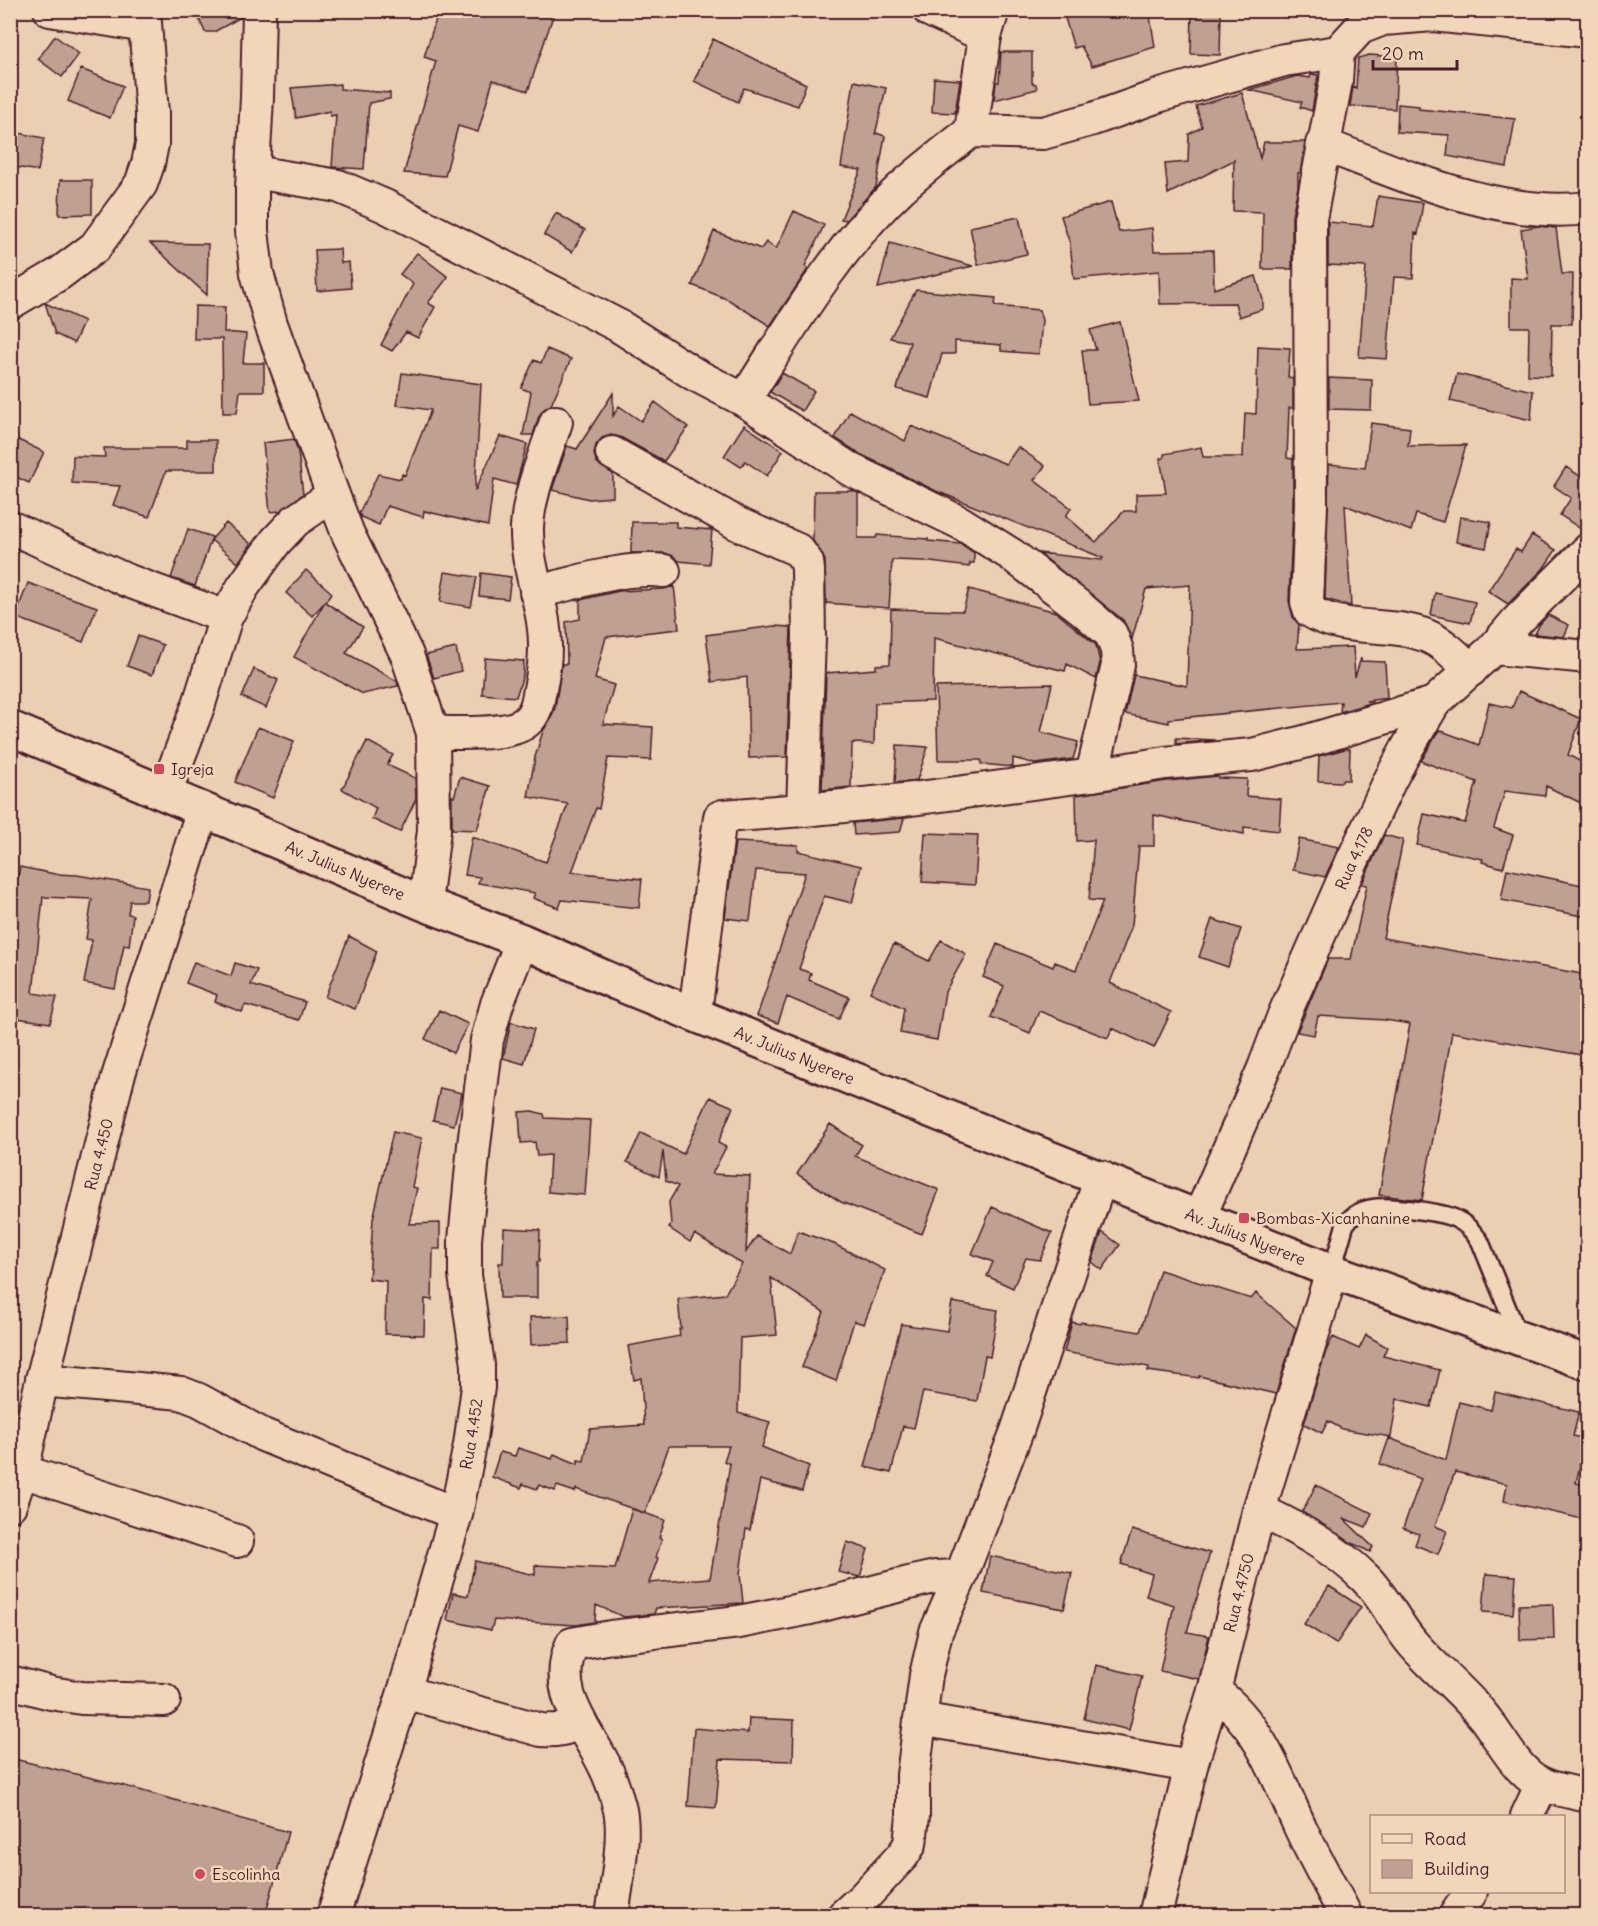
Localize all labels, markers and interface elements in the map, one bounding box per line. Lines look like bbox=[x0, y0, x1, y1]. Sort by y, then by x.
scale bar bbox=[1373, 33, 1457, 71]
text: 20 m bbox=[1382, 42, 1424, 65]
place label: Igreja bbox=[171, 759, 214, 779]
marker: Igreja bbox=[152, 762, 166, 776]
street label: Rua 4.178 bbox=[1331, 823, 1377, 893]
street label: Av. Julius Nyerere bbox=[282, 836, 408, 904]
street label: Av. Julius Nyerere bbox=[731, 1022, 857, 1088]
street label: Rua 4.450 bbox=[80, 1116, 117, 1192]
street label: Av. Julius Nyerere bbox=[1182, 1203, 1308, 1269]
place label: Bombas-Xicanhanine bbox=[1256, 1208, 1410, 1228]
marker: Bombas-Xicanhanine bbox=[1237, 1211, 1251, 1225]
street label: Rua 4.452 bbox=[455, 1397, 486, 1471]
street label: Rua 4.4750 bbox=[1219, 1551, 1258, 1635]
legend bbox=[1370, 1815, 1565, 1893]
text: Road bbox=[1424, 1827, 1467, 1850]
text: Building bbox=[1424, 1857, 1489, 1880]
place label: Escolinha bbox=[212, 1864, 280, 1884]
marker: Escolinha bbox=[193, 1867, 207, 1881]

